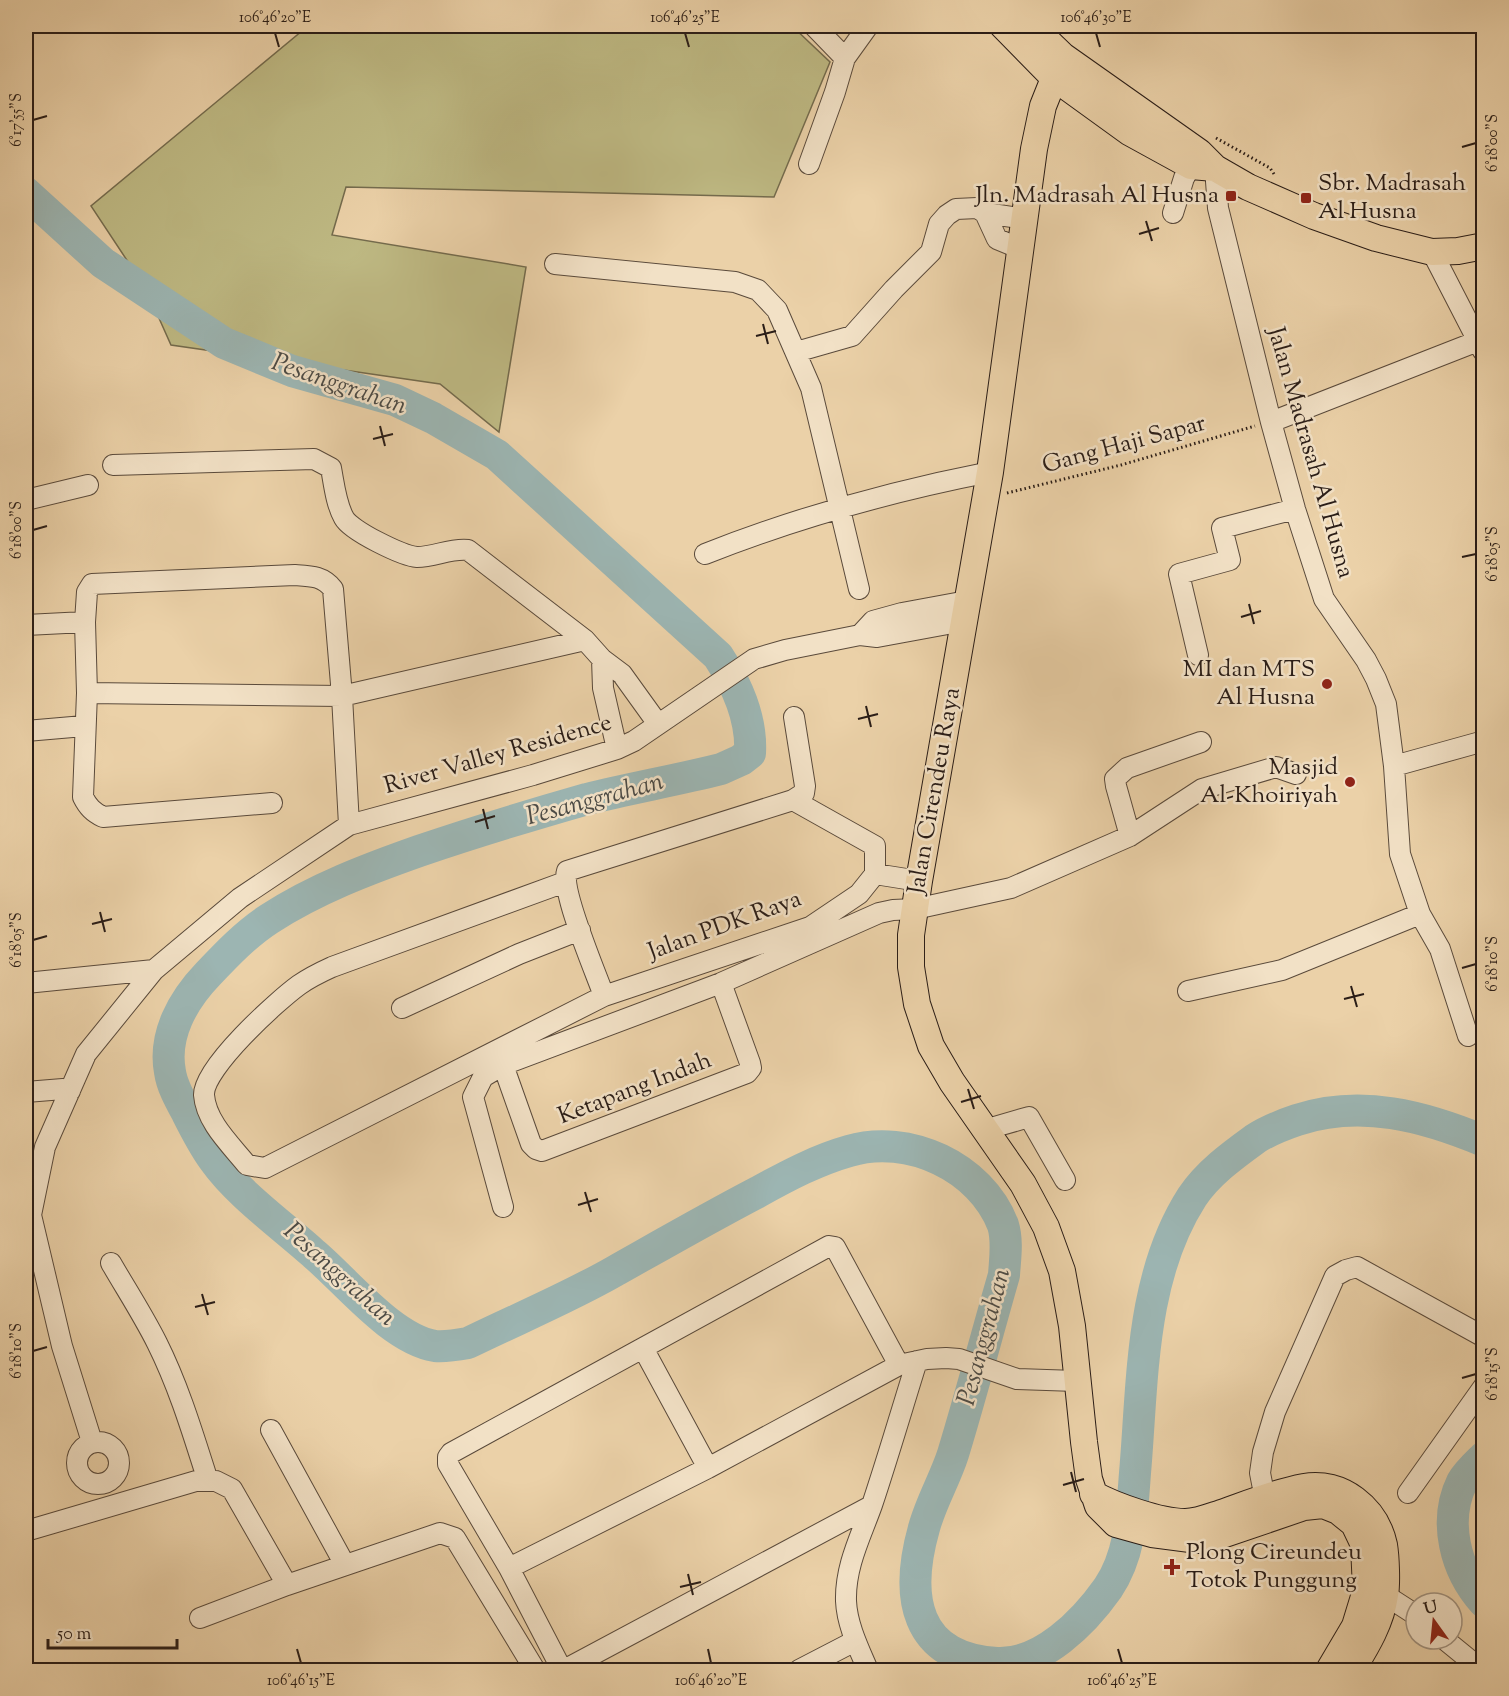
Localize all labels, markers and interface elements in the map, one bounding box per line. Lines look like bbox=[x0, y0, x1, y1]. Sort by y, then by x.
text: 106°46'20"E bbox=[239, 8, 311, 29]
text: 106°46'25"E bbox=[650, 8, 720, 29]
text: 106°46'30"E bbox=[1061, 8, 1131, 29]
text: 6°17'55"S bbox=[7, 93, 28, 147]
text: 6°18'00"S bbox=[1483, 114, 1504, 172]
place label: Sbr. Madrasah Al Husna bbox=[1318, 167, 1466, 229]
place label: Jln. Madrasah Al Husna bbox=[973, 179, 1219, 213]
marker: Jln. Madrasah Al Husna bbox=[1224, 189, 1238, 203]
marker: Sbr. Madrasah Al Husna bbox=[1299, 191, 1313, 205]
street label: Jalan Madrasah Al Husna bbox=[1257, 322, 1362, 583]
water label: Pesanggrahan bbox=[266, 345, 412, 425]
street label: Gang Haji Sapar bbox=[1038, 407, 1210, 483]
text: 6°18'00"S bbox=[7, 501, 28, 559]
text: 6°18'05"S bbox=[1483, 526, 1504, 582]
place label: MI dan MTS Al Husna bbox=[1183, 653, 1315, 715]
marker: MI dan MTS Al Husna bbox=[1320, 677, 1334, 691]
street label: Jalan Cirendeu Raya bbox=[900, 685, 970, 899]
street label: River Valley Residence bbox=[380, 706, 616, 804]
place label: Masjid Al-Khoiriyah bbox=[1200, 751, 1338, 813]
water label: Pesanggrahan bbox=[522, 764, 668, 836]
marker: Masjid Al-Khoiriyah bbox=[1343, 775, 1357, 789]
street label: Jalan PDK Raya bbox=[642, 882, 807, 970]
text: 6°18'05"S bbox=[7, 912, 28, 968]
text: 6°18'10"S bbox=[1483, 936, 1504, 992]
street label: Ketapang Indah bbox=[553, 1044, 717, 1134]
water label: Pesanggrahan bbox=[274, 1214, 404, 1336]
water label: Pesanggrahan bbox=[949, 1264, 1021, 1410]
text: 6°18'10"S bbox=[7, 1323, 28, 1379]
text: 6°18'15"S bbox=[1483, 1347, 1504, 1401]
place label: Plong Cireundeu Totok Punggung bbox=[1186, 1536, 1362, 1598]
marker: Plong Cireundeu Totok Punggung bbox=[1163, 1558, 1181, 1576]
north arrow bbox=[1404, 1591, 1464, 1651]
text: U bbox=[1421, 1596, 1441, 1622]
scale bar bbox=[48, 1612, 177, 1650]
text: 50 m bbox=[56, 1622, 92, 1648]
text: 106°46'15"E bbox=[267, 1671, 335, 1692]
text: 106°46'20"E bbox=[675, 1671, 747, 1692]
text: 106°46'25"E bbox=[1087, 1671, 1157, 1692]

